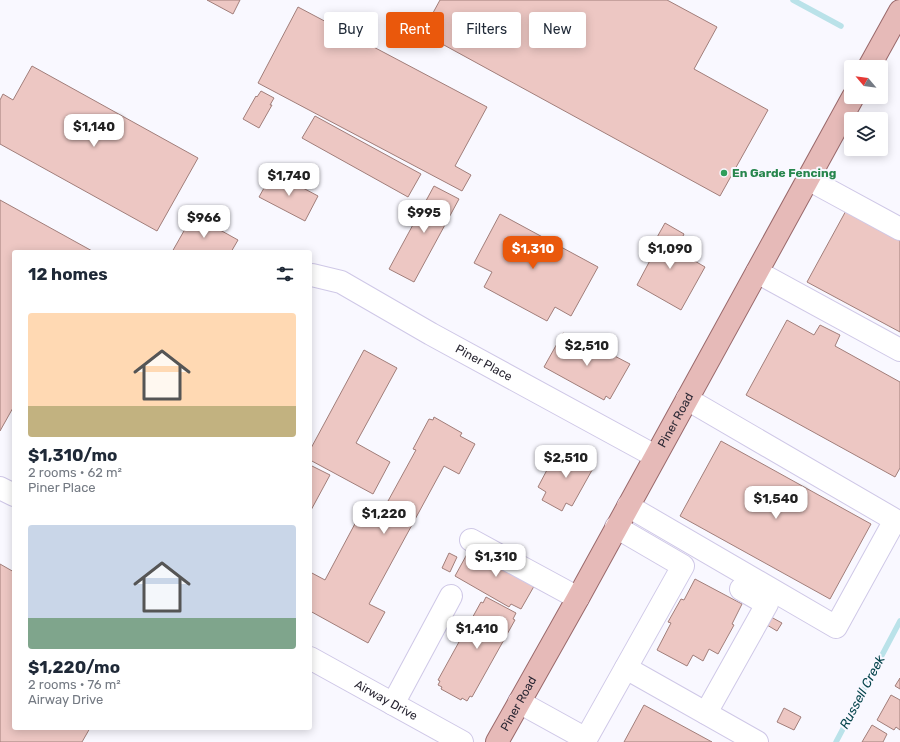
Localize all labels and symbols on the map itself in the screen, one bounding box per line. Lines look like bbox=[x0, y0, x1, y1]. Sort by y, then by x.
north arrow bbox=[844, 60, 888, 104]
pin: $1,140 bbox=[61, 114, 127, 148]
pin: $1,740 bbox=[256, 163, 322, 197]
place label: En Garde Fencing bbox=[732, 166, 836, 180]
marker: En Garde Fencing bbox=[719, 168, 729, 178]
pin: $995 bbox=[400, 200, 448, 234]
pin: $966 bbox=[180, 205, 228, 239]
pin: $1,310 bbox=[500, 236, 566, 270]
pin: $1,090 bbox=[637, 236, 703, 270]
pin: $2,510 bbox=[554, 333, 620, 367]
street label: Piner Place bbox=[453, 342, 515, 384]
street label: Piner Road bbox=[655, 390, 696, 450]
pin: $2,510 bbox=[533, 445, 599, 479]
pin: $1,540 bbox=[743, 486, 809, 520]
pin: $1,220 bbox=[351, 501, 417, 535]
pin: $1,310 bbox=[463, 544, 529, 578]
pin: $1,410 bbox=[444, 616, 510, 650]
water label: Russell Creek bbox=[836, 652, 888, 731]
street label: Piner Road bbox=[498, 674, 539, 733]
street label: Airway Drive bbox=[352, 677, 420, 723]

